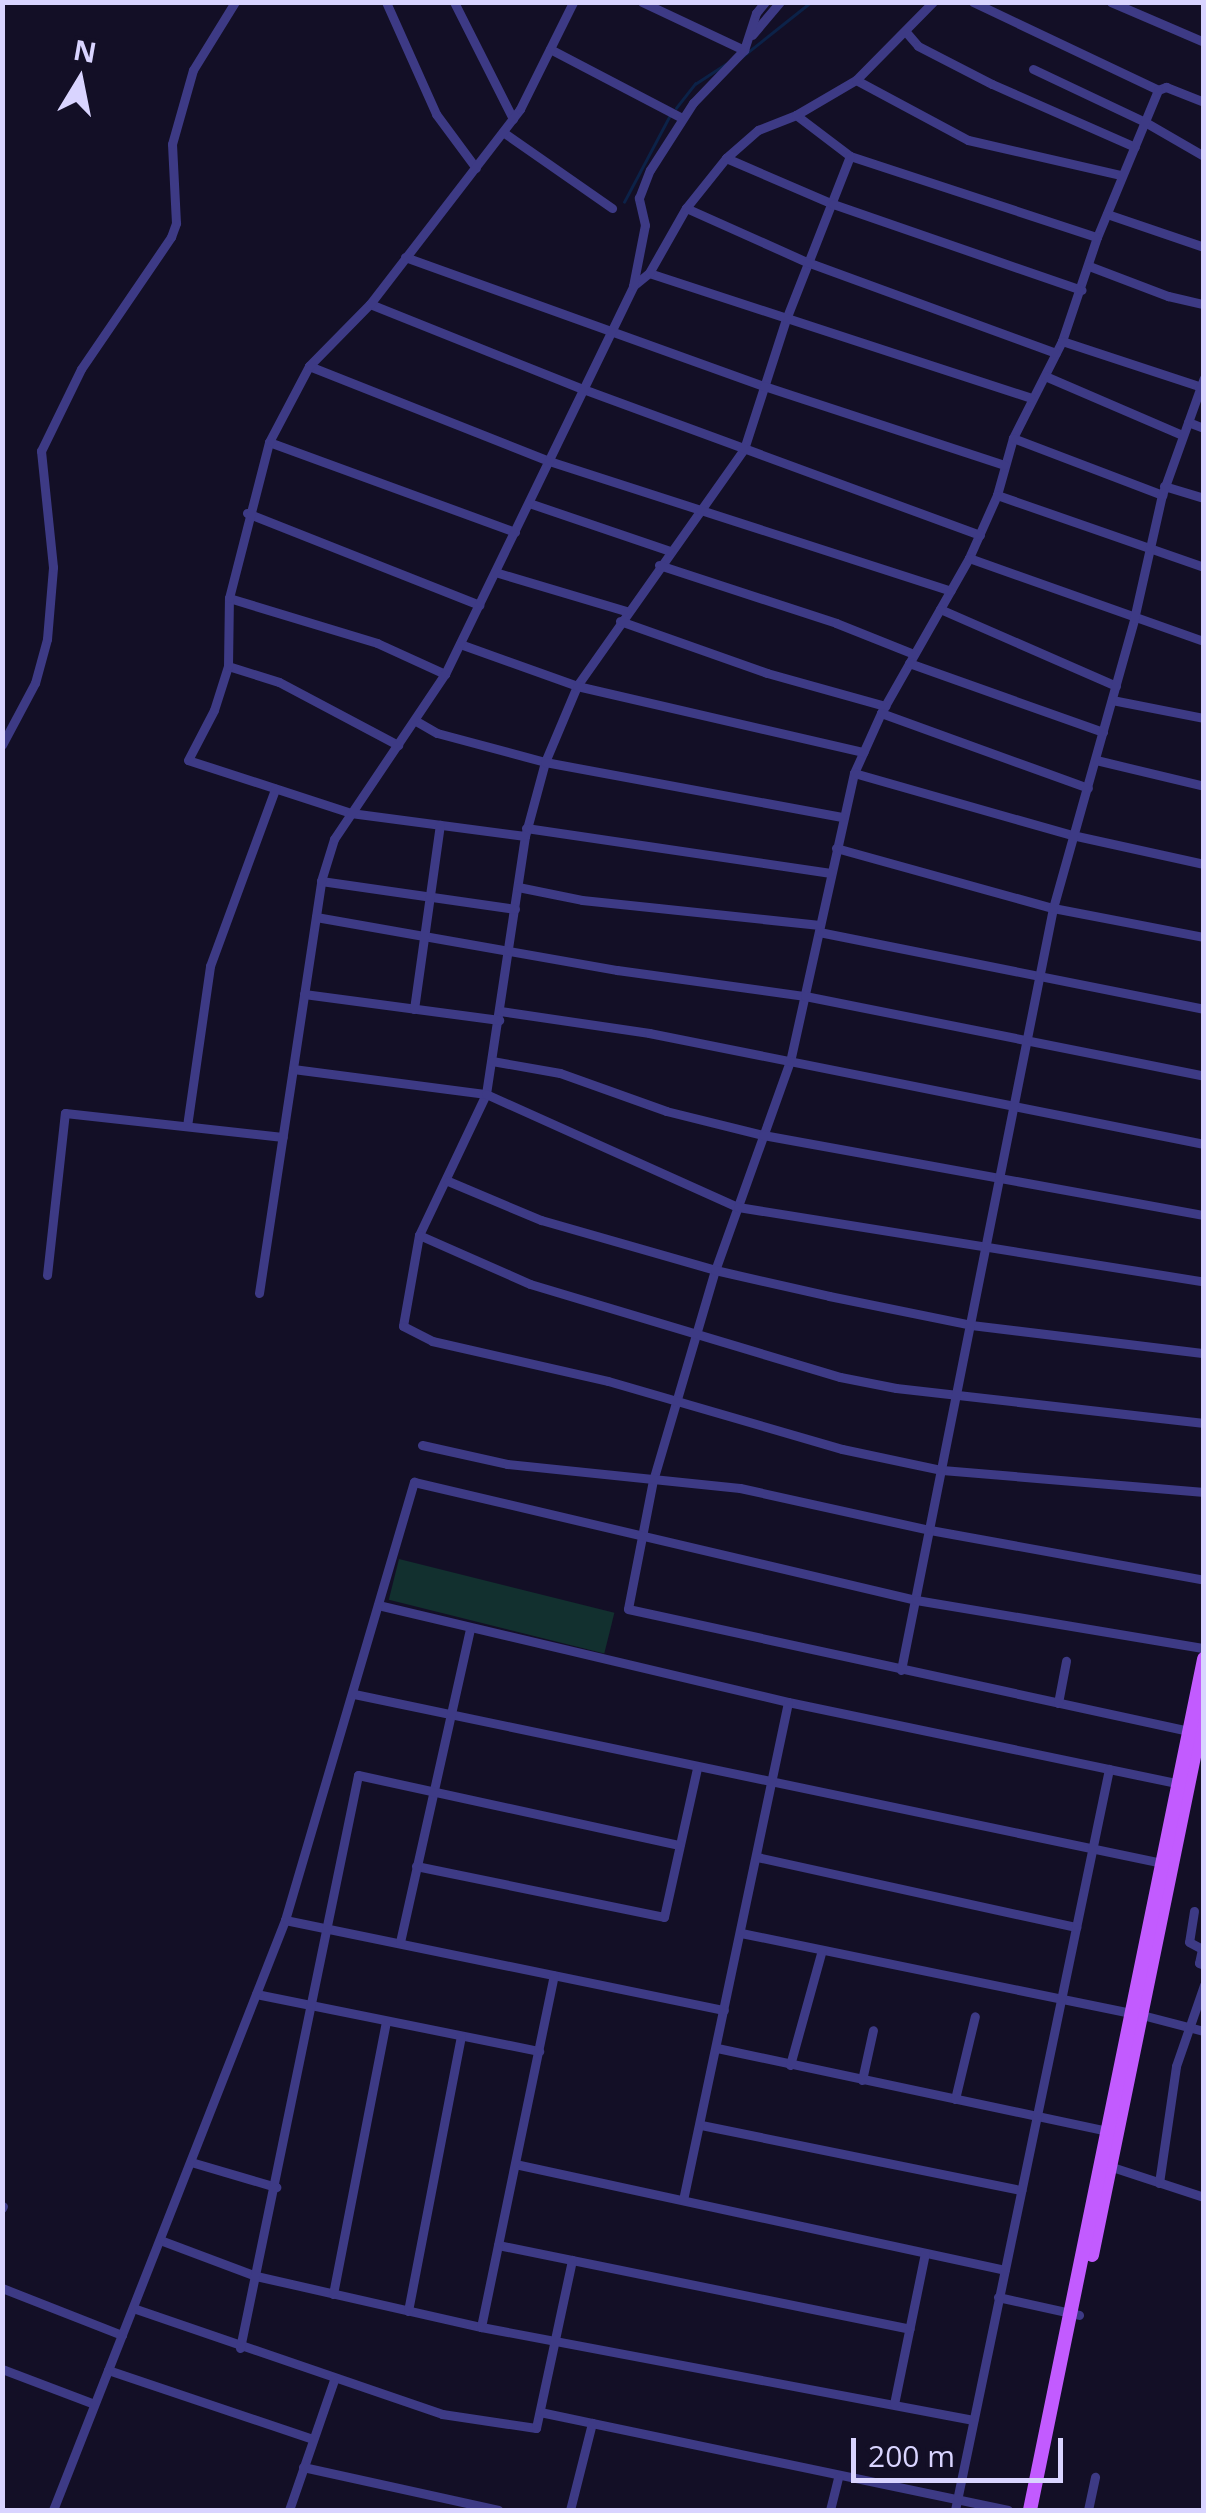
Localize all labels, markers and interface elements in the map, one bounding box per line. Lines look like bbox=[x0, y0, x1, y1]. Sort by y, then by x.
north arrow bbox=[30, 30, 130, 130]
text: N bbox=[71, 30, 100, 71]
scale bar bbox=[856, 2418, 1068, 2480]
text: 200 m bbox=[868, 2435, 955, 2476]

